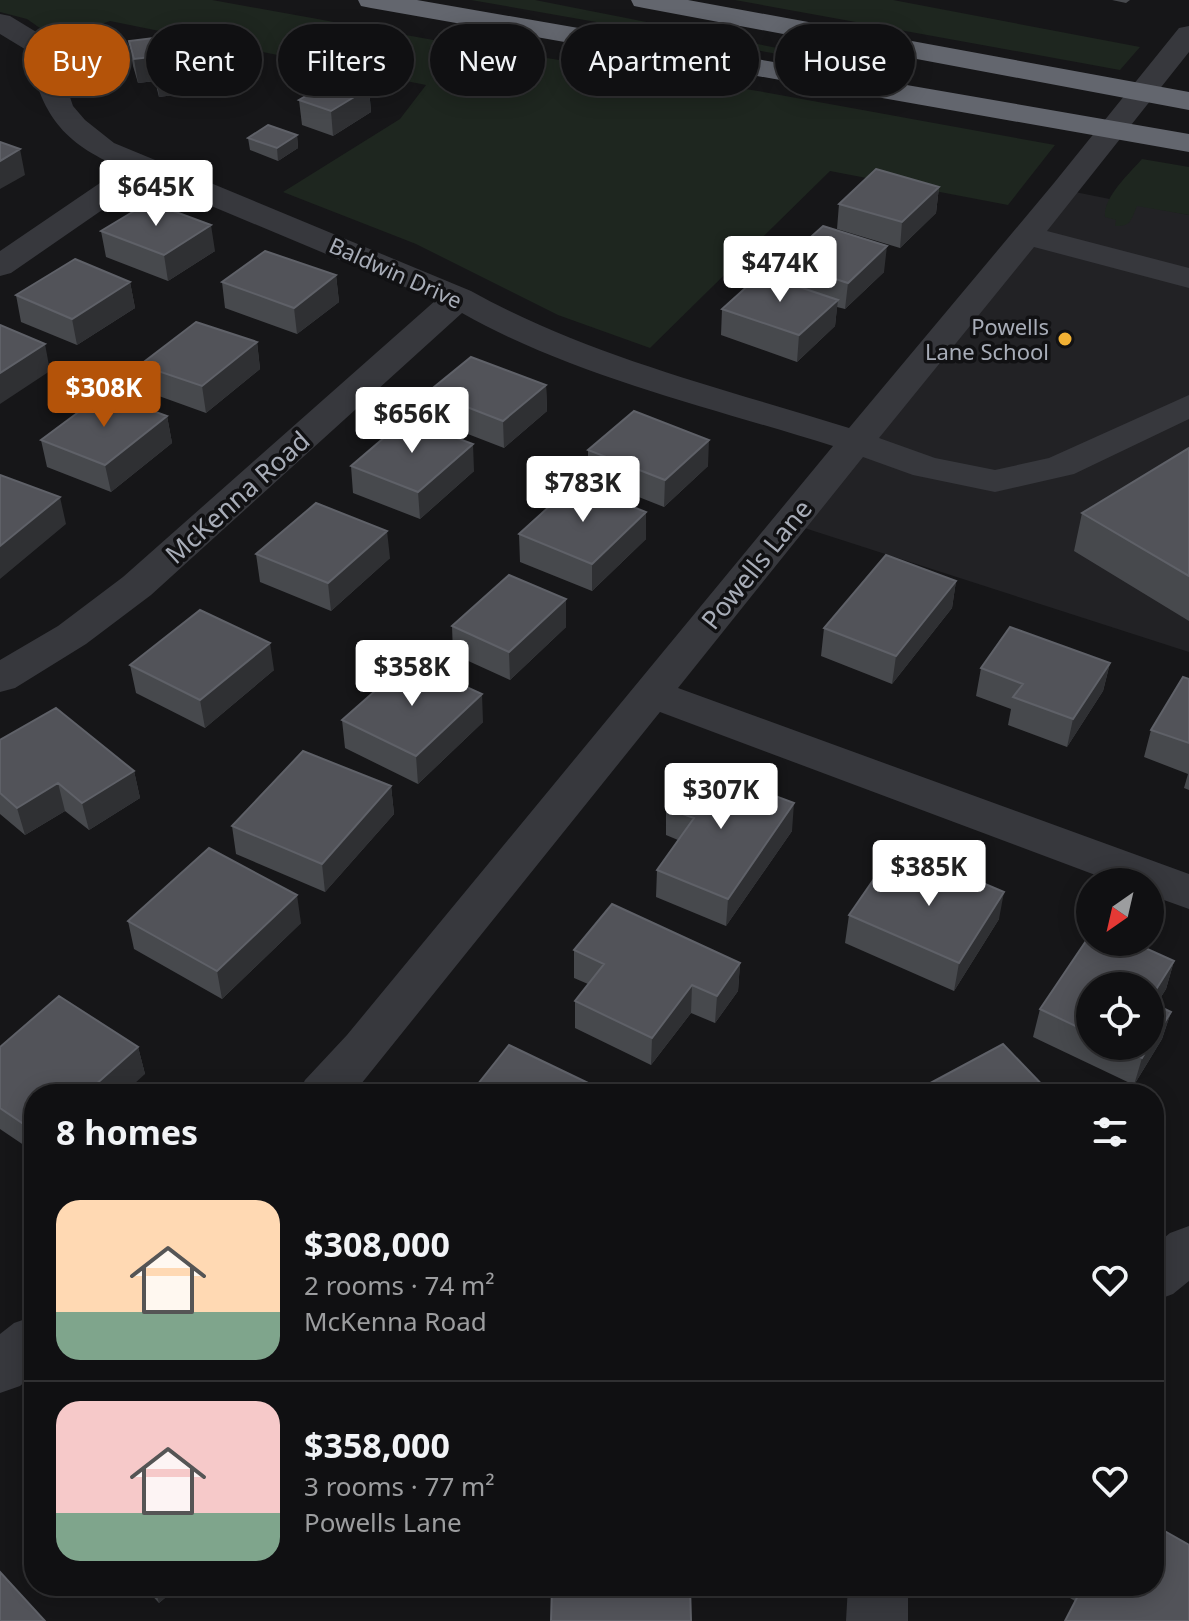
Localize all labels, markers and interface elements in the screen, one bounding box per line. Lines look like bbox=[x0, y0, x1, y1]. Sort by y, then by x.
chip: Buy bbox=[24, 24, 130, 96]
chip: Rent bbox=[146, 24, 262, 96]
chip: Filters bbox=[278, 24, 414, 96]
chip: New bbox=[430, 24, 545, 96]
chip: Apartment bbox=[561, 24, 759, 96]
chip: House bbox=[775, 24, 915, 96]
pin: $645K bbox=[100, 160, 212, 228]
text: $645K bbox=[118, 168, 194, 204]
street label: Baldwin Drive bbox=[325, 229, 467, 315]
pin: $474K bbox=[724, 236, 836, 304]
text: $474K bbox=[742, 244, 818, 280]
place label: Powells Lane School bbox=[925, 311, 1049, 366]
marker: Powells Lane School bbox=[1056, 330, 1074, 348]
pin: $308K bbox=[48, 361, 160, 429]
text: $308K bbox=[66, 369, 142, 405]
pin: $656K bbox=[356, 387, 468, 455]
text: $656K bbox=[374, 395, 450, 431]
street label: McKenna Road bbox=[157, 422, 317, 572]
pin: $783K bbox=[527, 456, 639, 524]
text: $783K bbox=[545, 464, 621, 500]
street label: Powells Lane bbox=[692, 491, 820, 637]
pin: $358K bbox=[356, 640, 468, 708]
text: $358K bbox=[374, 648, 450, 684]
pin: $307K bbox=[665, 763, 777, 831]
text: $307K bbox=[683, 771, 759, 807]
pin: $385K bbox=[873, 840, 985, 908]
text: $385K bbox=[891, 848, 967, 884]
north arrow bbox=[1076, 868, 1164, 956]
map controls bbox=[1076, 868, 1164, 1060]
button: locate bbox=[1076, 972, 1164, 1060]
text: 8 homes bbox=[56, 1109, 198, 1155]
icon: filters bbox=[1088, 1110, 1132, 1154]
text: $308,000 bbox=[304, 1221, 450, 1267]
icon: home bbox=[120, 1232, 216, 1328]
icon: heart bbox=[1088, 1258, 1132, 1302]
text: 2 rooms · 74 m² bbox=[304, 1267, 494, 1303]
text: McKenna Road bbox=[304, 1303, 487, 1339]
text: $358,000 bbox=[304, 1422, 450, 1468]
icon: home bbox=[120, 1433, 216, 1529]
icon: heart bbox=[1088, 1459, 1132, 1503]
text: 3 rooms · 77 m² bbox=[304, 1468, 494, 1504]
text: Powells Lane bbox=[304, 1504, 462, 1540]

